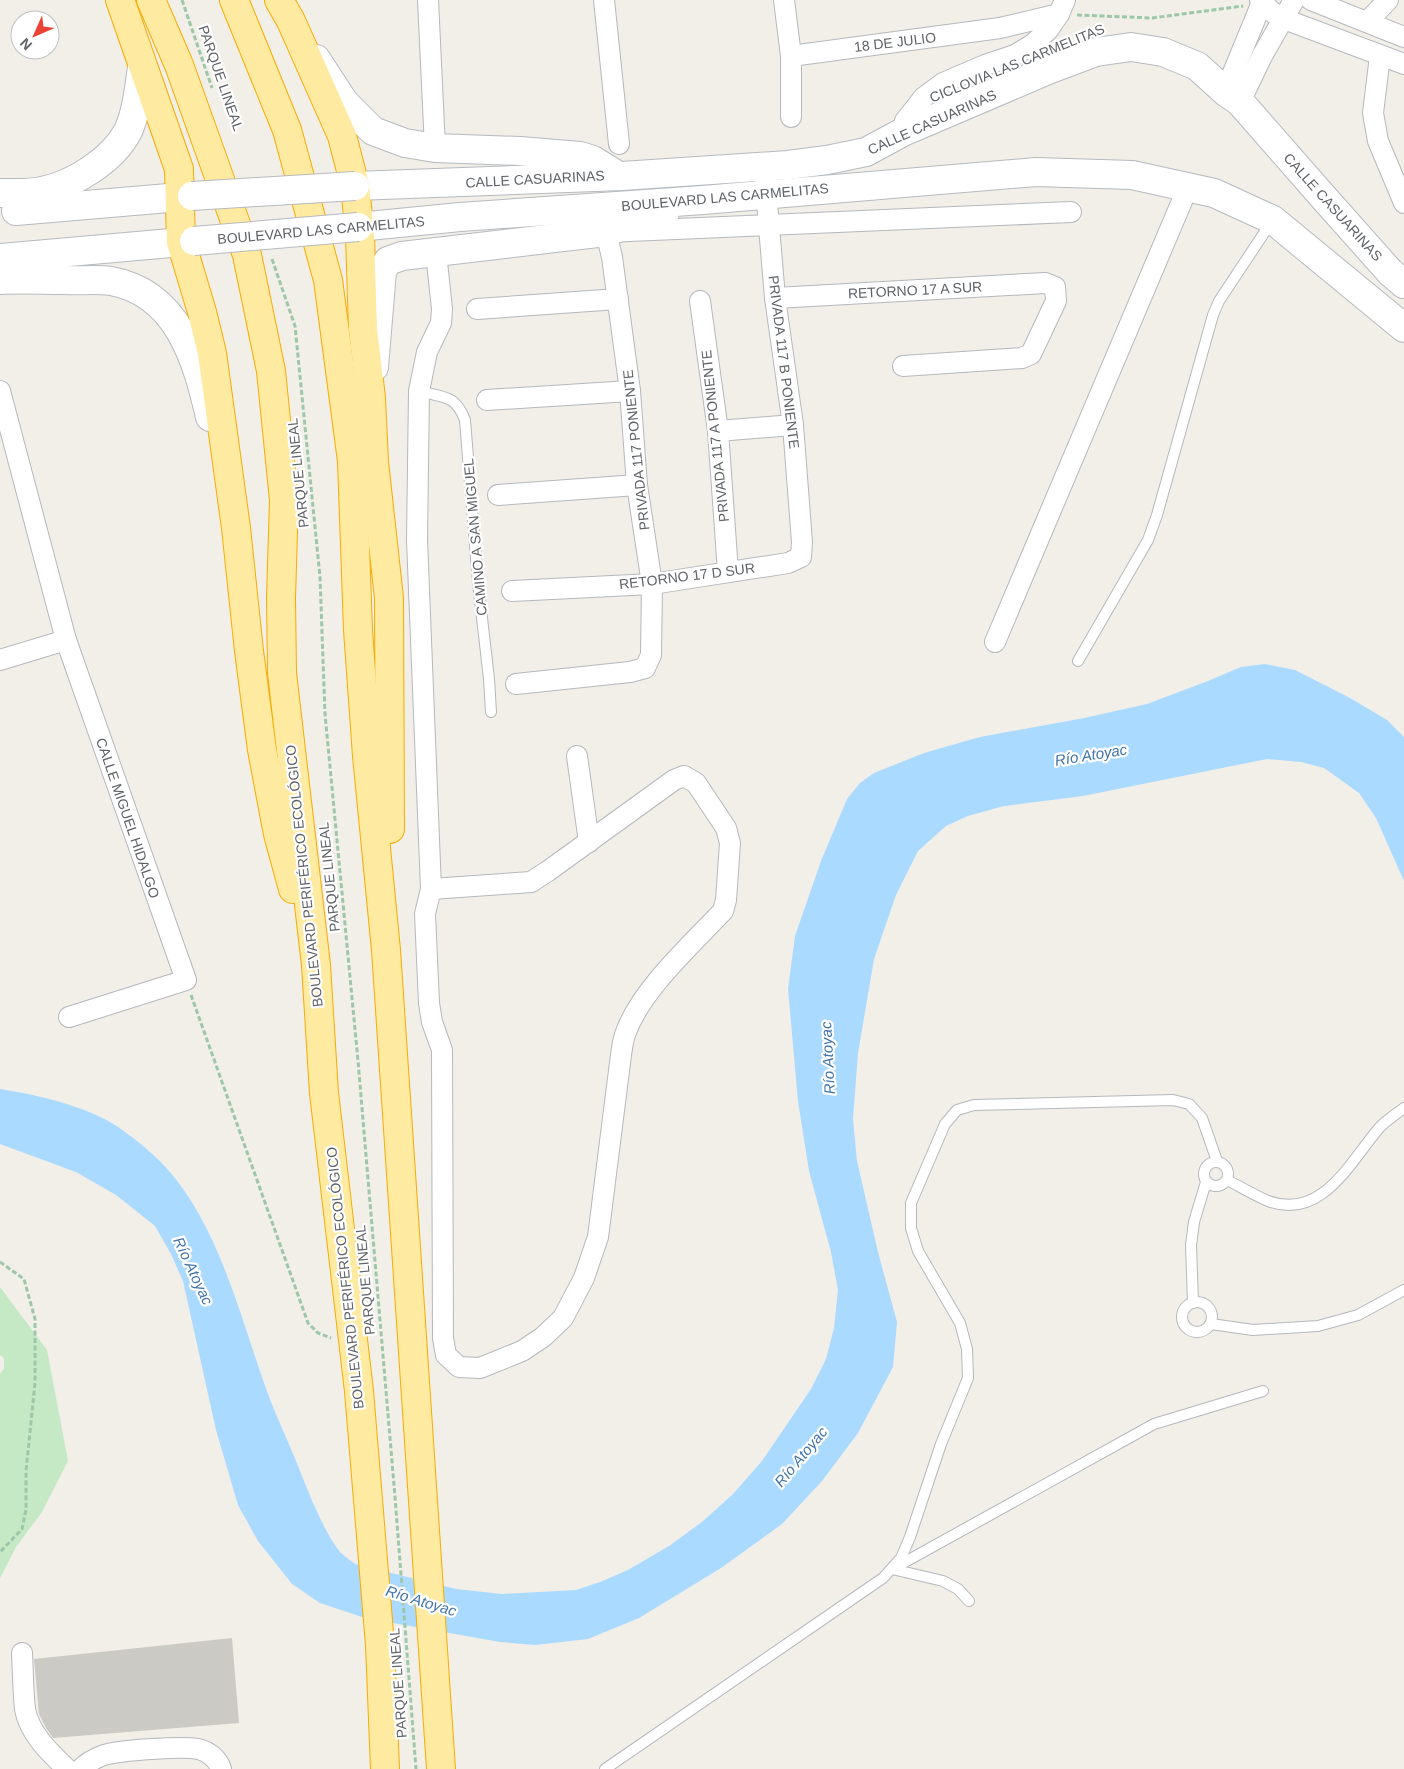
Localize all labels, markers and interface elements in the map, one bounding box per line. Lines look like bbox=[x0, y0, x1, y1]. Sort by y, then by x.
north arrow bbox=[10, 10, 60, 60]
street label: CICLOVIA LAS CARMELITAS bbox=[927, 21, 1107, 105]
street label: PARQUE LINEAL bbox=[195, 23, 247, 133]
street label: 18 DE JULIO bbox=[853, 29, 937, 55]
text: N bbox=[17, 35, 35, 53]
street label: CALLE CASUARINAS bbox=[865, 86, 999, 158]
street label: CALLE CASUARINAS bbox=[1280, 150, 1386, 264]
street label: CALLE CASUARINAS bbox=[465, 167, 605, 191]
street label: BOULEVARD LAS CARMELITAS bbox=[621, 180, 829, 214]
street label: BOULEVARD LAS CARMELITAS bbox=[217, 213, 425, 247]
street label: PRIVADA 117 B PONIENTE bbox=[765, 274, 803, 450]
street label: RETORNO 17 A SUR bbox=[848, 278, 982, 302]
street label: PRIVADA 117 A PONIENTE bbox=[698, 349, 732, 523]
street label: PRIVADA 117 PONIENTE bbox=[620, 369, 652, 531]
street label: PARQUE LINEAL bbox=[284, 417, 312, 529]
street label: CAMINO A SAN MIGUEL bbox=[460, 457, 490, 616]
street label: RETORNO 17 D SUR bbox=[618, 560, 756, 592]
street label: CALLE MIGUEL HIDALGO bbox=[93, 736, 163, 900]
water label: Río Atoyac bbox=[1054, 740, 1129, 769]
street label: BOULEVARD PERIFÉRICO ECOLÓGICO bbox=[282, 744, 326, 1008]
street label: PARQUE LINEAL bbox=[315, 821, 343, 933]
water label: Río Atoyac bbox=[817, 1021, 838, 1095]
street label: BOULEVARD PERIFÉRICO ECOLÓGICO bbox=[323, 1146, 367, 1410]
street label: PARQUE LINEAL bbox=[352, 1224, 378, 1336]
water label: Río Atoyac bbox=[170, 1234, 217, 1308]
water label: Río Atoyac bbox=[771, 1423, 831, 1490]
water label: Río Atoyac bbox=[384, 1582, 459, 1619]
street label: PARQUE LINEAL bbox=[386, 1627, 410, 1739]

